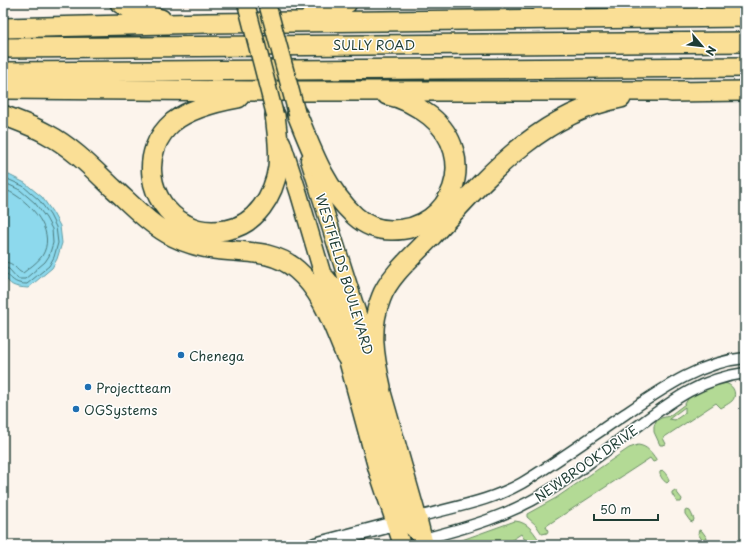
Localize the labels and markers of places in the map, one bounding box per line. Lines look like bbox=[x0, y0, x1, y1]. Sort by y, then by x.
place label: Chenega bbox=[189, 346, 245, 365]
marker: Chenega bbox=[176, 350, 186, 360]
place label: Projectteam bbox=[96, 378, 171, 397]
marker: Projectteam bbox=[83, 382, 93, 392]
place label: OGSystems bbox=[84, 400, 157, 419]
marker: OGSystems bbox=[71, 404, 81, 414]

